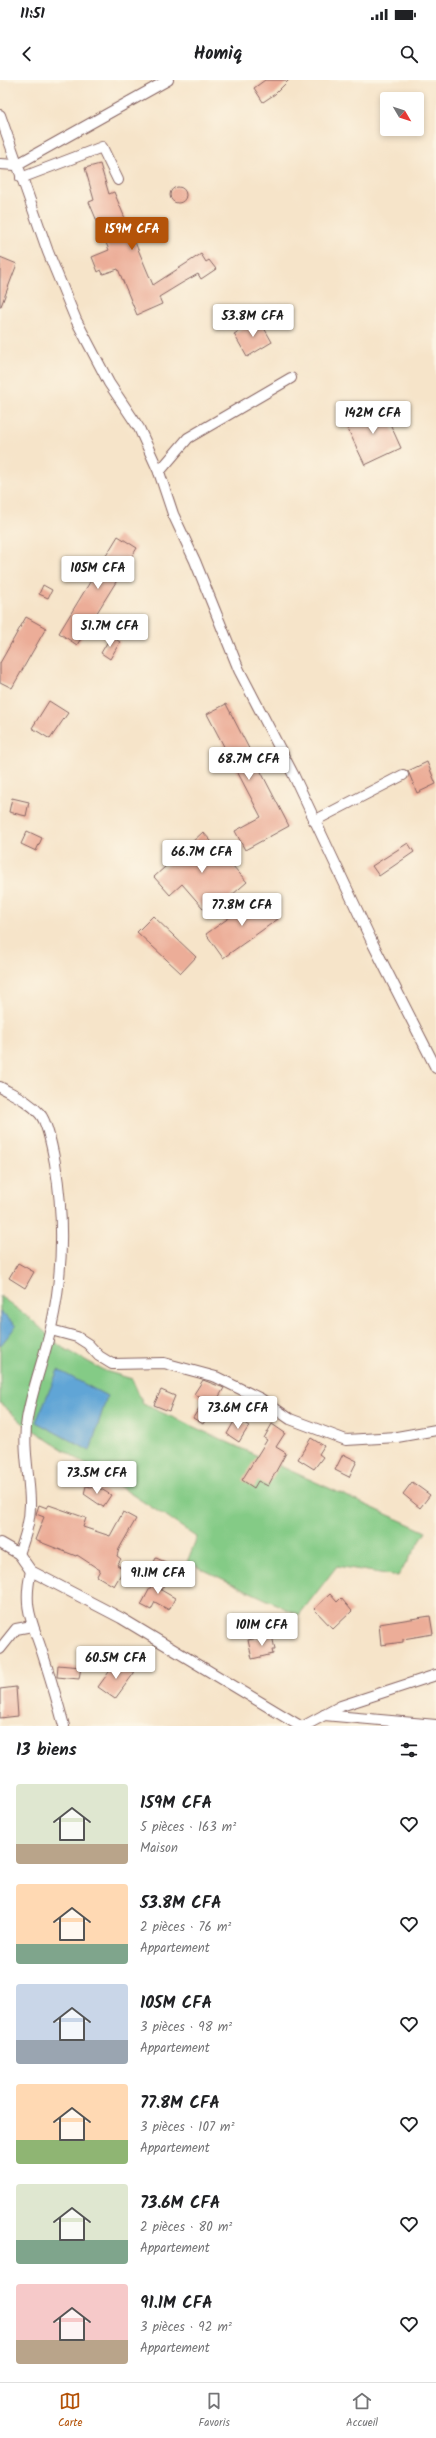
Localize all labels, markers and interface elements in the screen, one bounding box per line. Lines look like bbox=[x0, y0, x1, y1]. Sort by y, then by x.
text: 11:51 bbox=[20, 2, 45, 26]
text: Homiq bbox=[194, 40, 242, 69]
icon: back bbox=[16, 43, 38, 65]
icon: search bbox=[398, 43, 420, 65]
north arrow bbox=[380, 92, 424, 136]
map controls bbox=[380, 92, 424, 136]
pin: 159M CFA bbox=[91, 217, 173, 251]
text: 159M CFA bbox=[104, 219, 160, 240]
pin: 53.8M CFA bbox=[207, 304, 299, 338]
text: 53.8M CFA bbox=[222, 306, 284, 327]
pin: 142M CFA bbox=[332, 401, 414, 435]
text: 142M CFA bbox=[345, 403, 401, 424]
pin: 105M CFA bbox=[57, 556, 139, 590]
text: 105M CFA bbox=[70, 558, 126, 579]
pin: 51.7M CFA bbox=[64, 614, 156, 648]
text: 51.7M CFA bbox=[81, 616, 139, 637]
pin: 68.7M CFA bbox=[203, 747, 295, 781]
text: 68.7M CFA bbox=[218, 749, 280, 770]
pin: 66.7M CFA bbox=[156, 840, 248, 874]
text: 66.7M CFA bbox=[171, 842, 233, 863]
pin: 77.8M CFA bbox=[196, 893, 288, 927]
text: 77.8M CFA bbox=[211, 895, 273, 916]
pin: 73.6M CFA bbox=[192, 1396, 284, 1430]
text: 73.6M CFA bbox=[207, 1398, 269, 1419]
pin: 73.5M CFA bbox=[51, 1461, 143, 1495]
text: 73.5M CFA bbox=[67, 1463, 128, 1484]
pin: 91.1M CFA bbox=[112, 1561, 204, 1595]
text: 91.1M CFA bbox=[130, 1563, 186, 1584]
pin: 101M CFA bbox=[221, 1613, 303, 1647]
text: 101M CFA bbox=[236, 1615, 288, 1636]
pin: 60.5M CFA bbox=[70, 1646, 162, 1680]
text: 60.5M CFA bbox=[85, 1648, 147, 1669]
text: 13 biens bbox=[16, 1737, 77, 1764]
icon: filters bbox=[398, 1739, 420, 1761]
text: 159M CFA bbox=[140, 1790, 212, 1817]
icon: home bbox=[48, 1800, 96, 1848]
icon: heart bbox=[398, 1813, 420, 1835]
text: 5 pièces · 163 m² bbox=[140, 1817, 236, 1838]
text: Maison bbox=[140, 1838, 178, 1859]
text: 53.8M CFA bbox=[140, 1890, 222, 1917]
icon: home bbox=[48, 1900, 96, 1948]
icon: heart bbox=[398, 1913, 420, 1935]
text: 2 pièces · 76 m² bbox=[140, 1917, 231, 1938]
text: Appartement bbox=[140, 1938, 210, 1959]
text: 105M CFA bbox=[140, 1990, 212, 2017]
icon: home bbox=[48, 2000, 96, 2048]
icon: heart bbox=[398, 2013, 420, 2035]
text: 3 pièces · 98 m² bbox=[140, 2017, 232, 2038]
text: Appartement bbox=[140, 2038, 210, 2059]
text: 77.8M CFA bbox=[140, 2090, 220, 2117]
icon: home bbox=[48, 2100, 96, 2148]
icon: heart bbox=[398, 2113, 420, 2135]
text: 3 pièces · 107 m² bbox=[140, 2117, 234, 2138]
text: Appartement bbox=[140, 2138, 210, 2159]
text: 73.6M CFA bbox=[140, 2190, 220, 2217]
icon: home bbox=[48, 2200, 96, 2248]
icon: heart bbox=[398, 2213, 420, 2235]
text: 2 pièces · 80 m² bbox=[140, 2217, 232, 2238]
text: Appartement bbox=[140, 2238, 210, 2259]
text: 91.1M CFA bbox=[140, 2290, 213, 2317]
icon: home bbox=[48, 2300, 96, 2348]
icon: heart bbox=[398, 2313, 420, 2335]
text: 3 pièces · 92 m² bbox=[140, 2317, 232, 2338]
text: Appartement bbox=[140, 2338, 210, 2359]
tab: Carte bbox=[58, 2390, 83, 2432]
tab: Favoris bbox=[199, 2390, 230, 2432]
tab: Accueil bbox=[346, 2390, 378, 2432]

